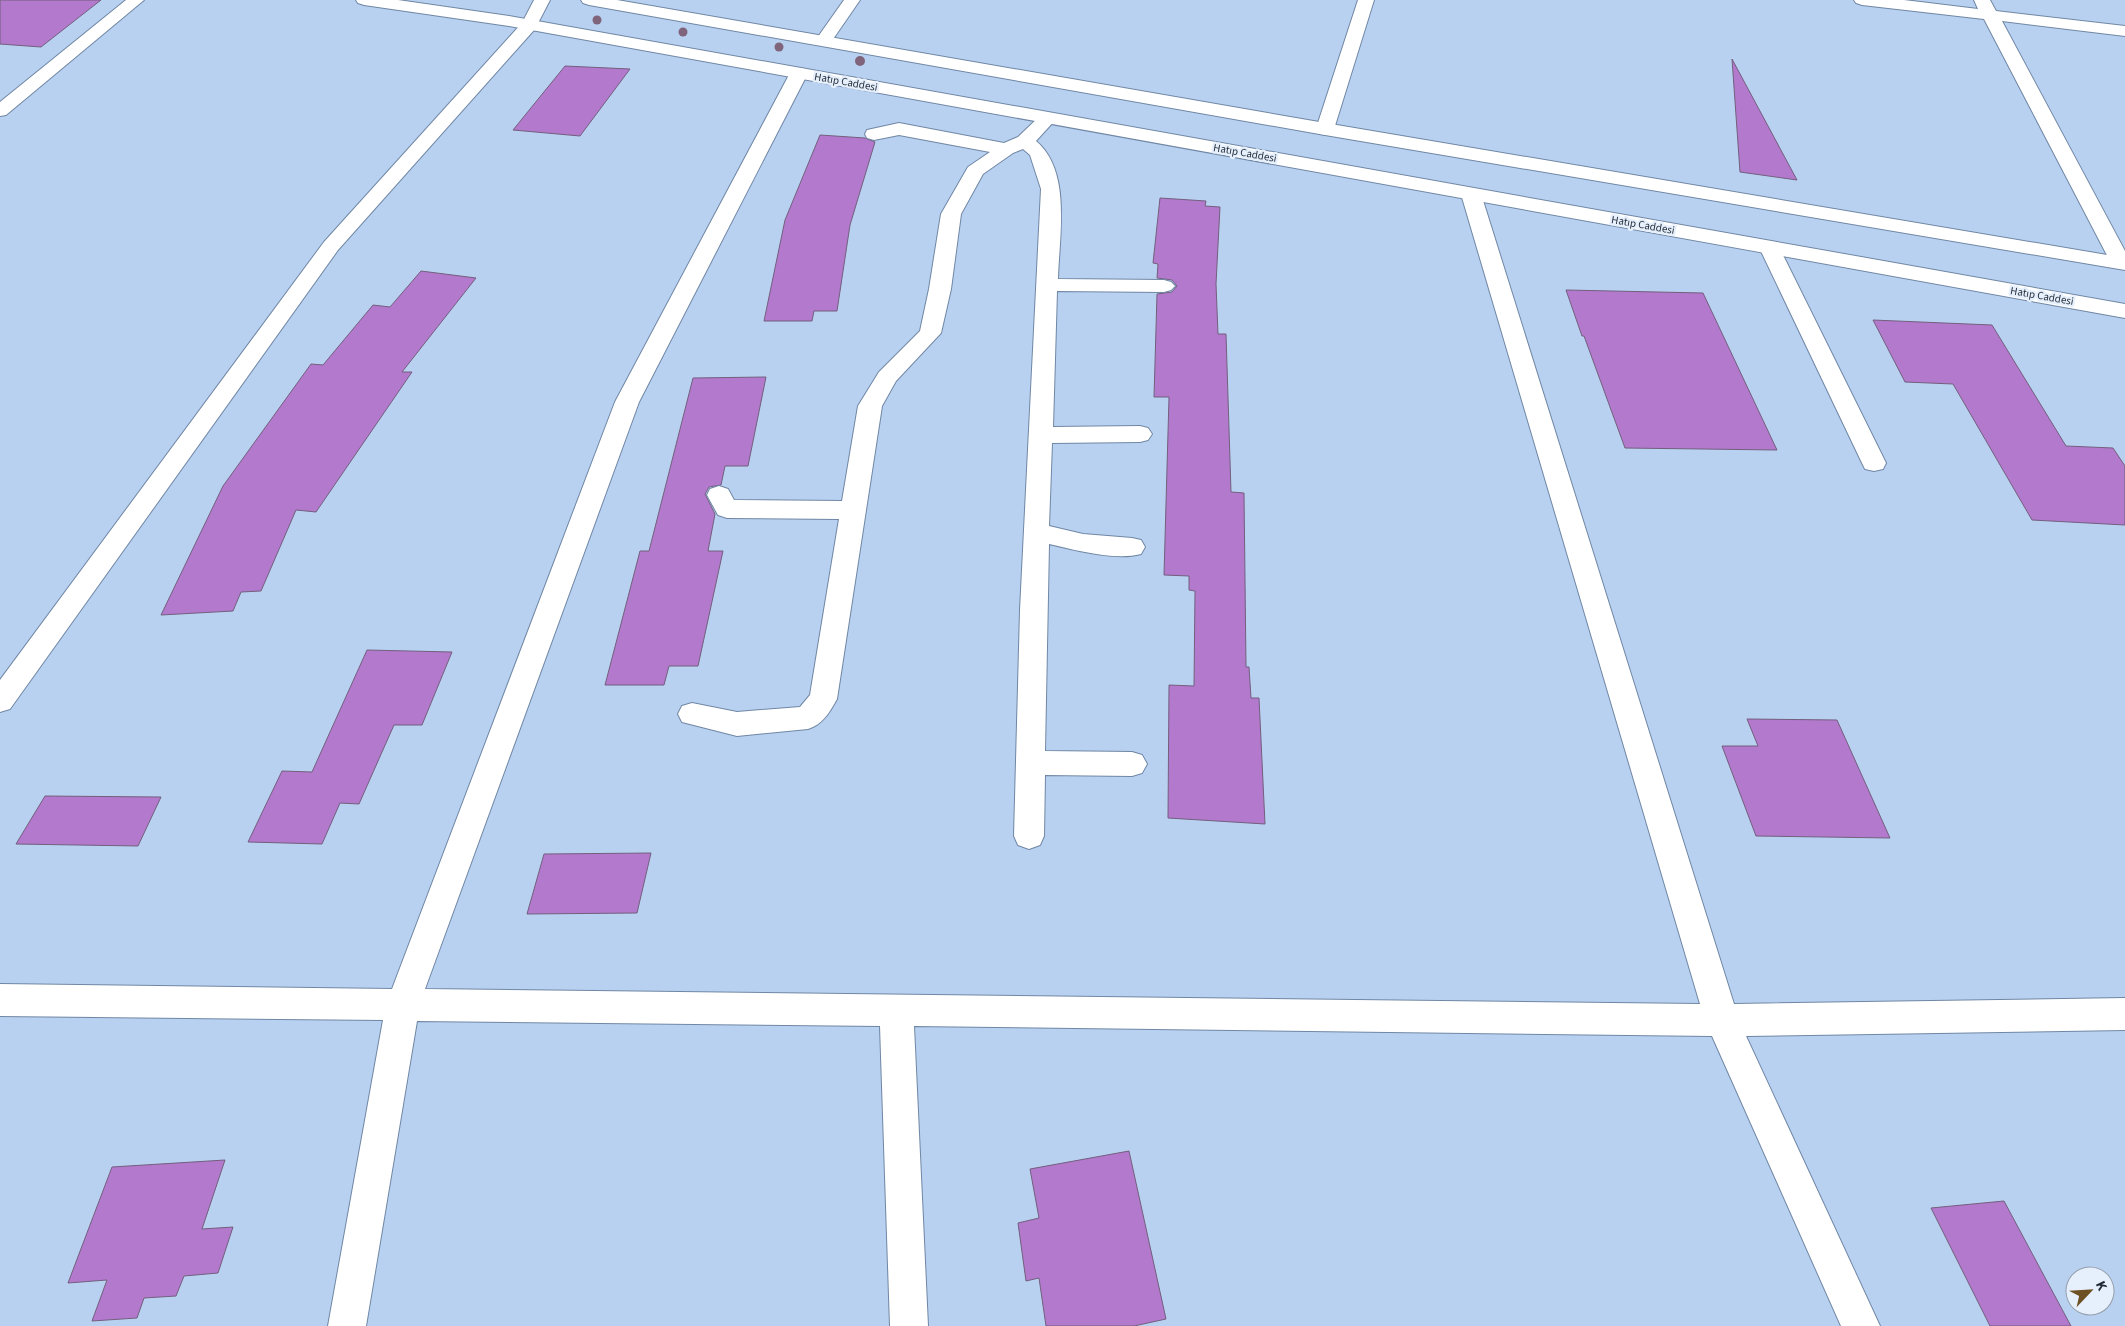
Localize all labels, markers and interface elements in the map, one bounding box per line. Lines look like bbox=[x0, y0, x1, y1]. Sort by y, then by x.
street label: Hatıp Caddesi bbox=[813, 69, 879, 95]
street label: Hatıp Caddesi bbox=[1212, 140, 1278, 166]
street label: Hatıp Caddesi bbox=[1610, 212, 1676, 238]
street label: Hatıp Caddesi bbox=[2009, 283, 2075, 309]
north arrow bbox=[2065, 1266, 2115, 1316]
text: K bbox=[2090, 1278, 2112, 1294]

